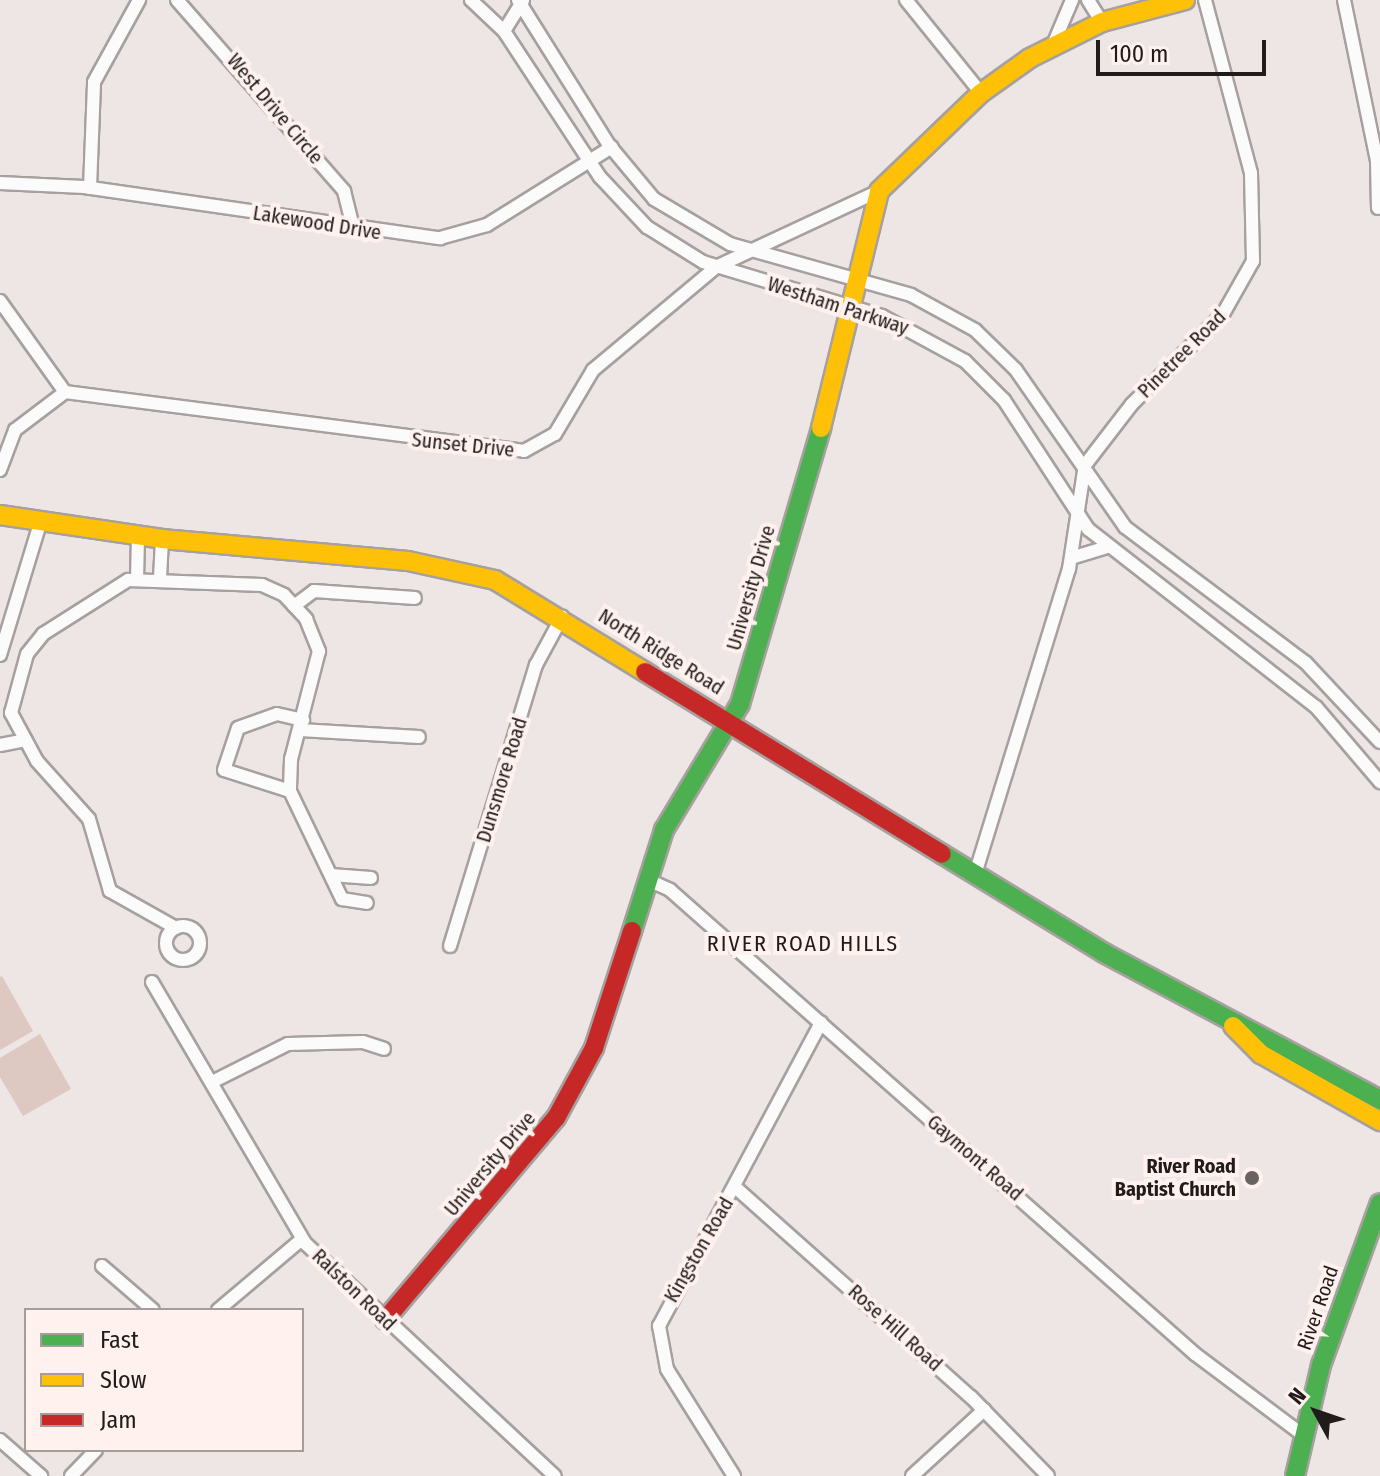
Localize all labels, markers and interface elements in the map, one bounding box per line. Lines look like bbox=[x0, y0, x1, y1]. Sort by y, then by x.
scale bar bbox=[1100, 24, 1270, 74]
text: 100 m bbox=[1110, 40, 1168, 68]
street label: West Drive Circle bbox=[222, 49, 328, 169]
street label: Lakewood Drive bbox=[251, 201, 383, 245]
street label: Westham Parkway bbox=[764, 272, 912, 340]
street label: Pinetree Road bbox=[1133, 305, 1231, 403]
street label: Sunset Drive bbox=[411, 428, 515, 462]
street label: University Drive bbox=[722, 523, 780, 653]
street label: North Ridge Road bbox=[594, 604, 728, 700]
street label: Dunsmore Road bbox=[472, 715, 532, 845]
district label: RIVER ROAD HILLS bbox=[707, 931, 899, 957]
street label: University Drive bbox=[439, 1107, 541, 1221]
street label: Gaymont Road bbox=[922, 1110, 1028, 1206]
place label: River Road Baptist Church bbox=[1115, 1154, 1236, 1201]
marker: River Road Baptist Church bbox=[1243, 1169, 1261, 1187]
street label: Kingston Road bbox=[659, 1193, 739, 1307]
street label: Ralston Road bbox=[307, 1244, 401, 1336]
street label: River Road bbox=[1292, 1263, 1344, 1353]
street label: Rose Hill Road bbox=[843, 1280, 947, 1376]
legend bbox=[24, 1308, 304, 1452]
text: Fast bbox=[100, 1326, 139, 1354]
text: Slow bbox=[100, 1366, 146, 1394]
north arrow bbox=[1276, 1372, 1356, 1452]
text: N bbox=[1283, 1383, 1312, 1410]
text: Jam bbox=[100, 1406, 137, 1434]

